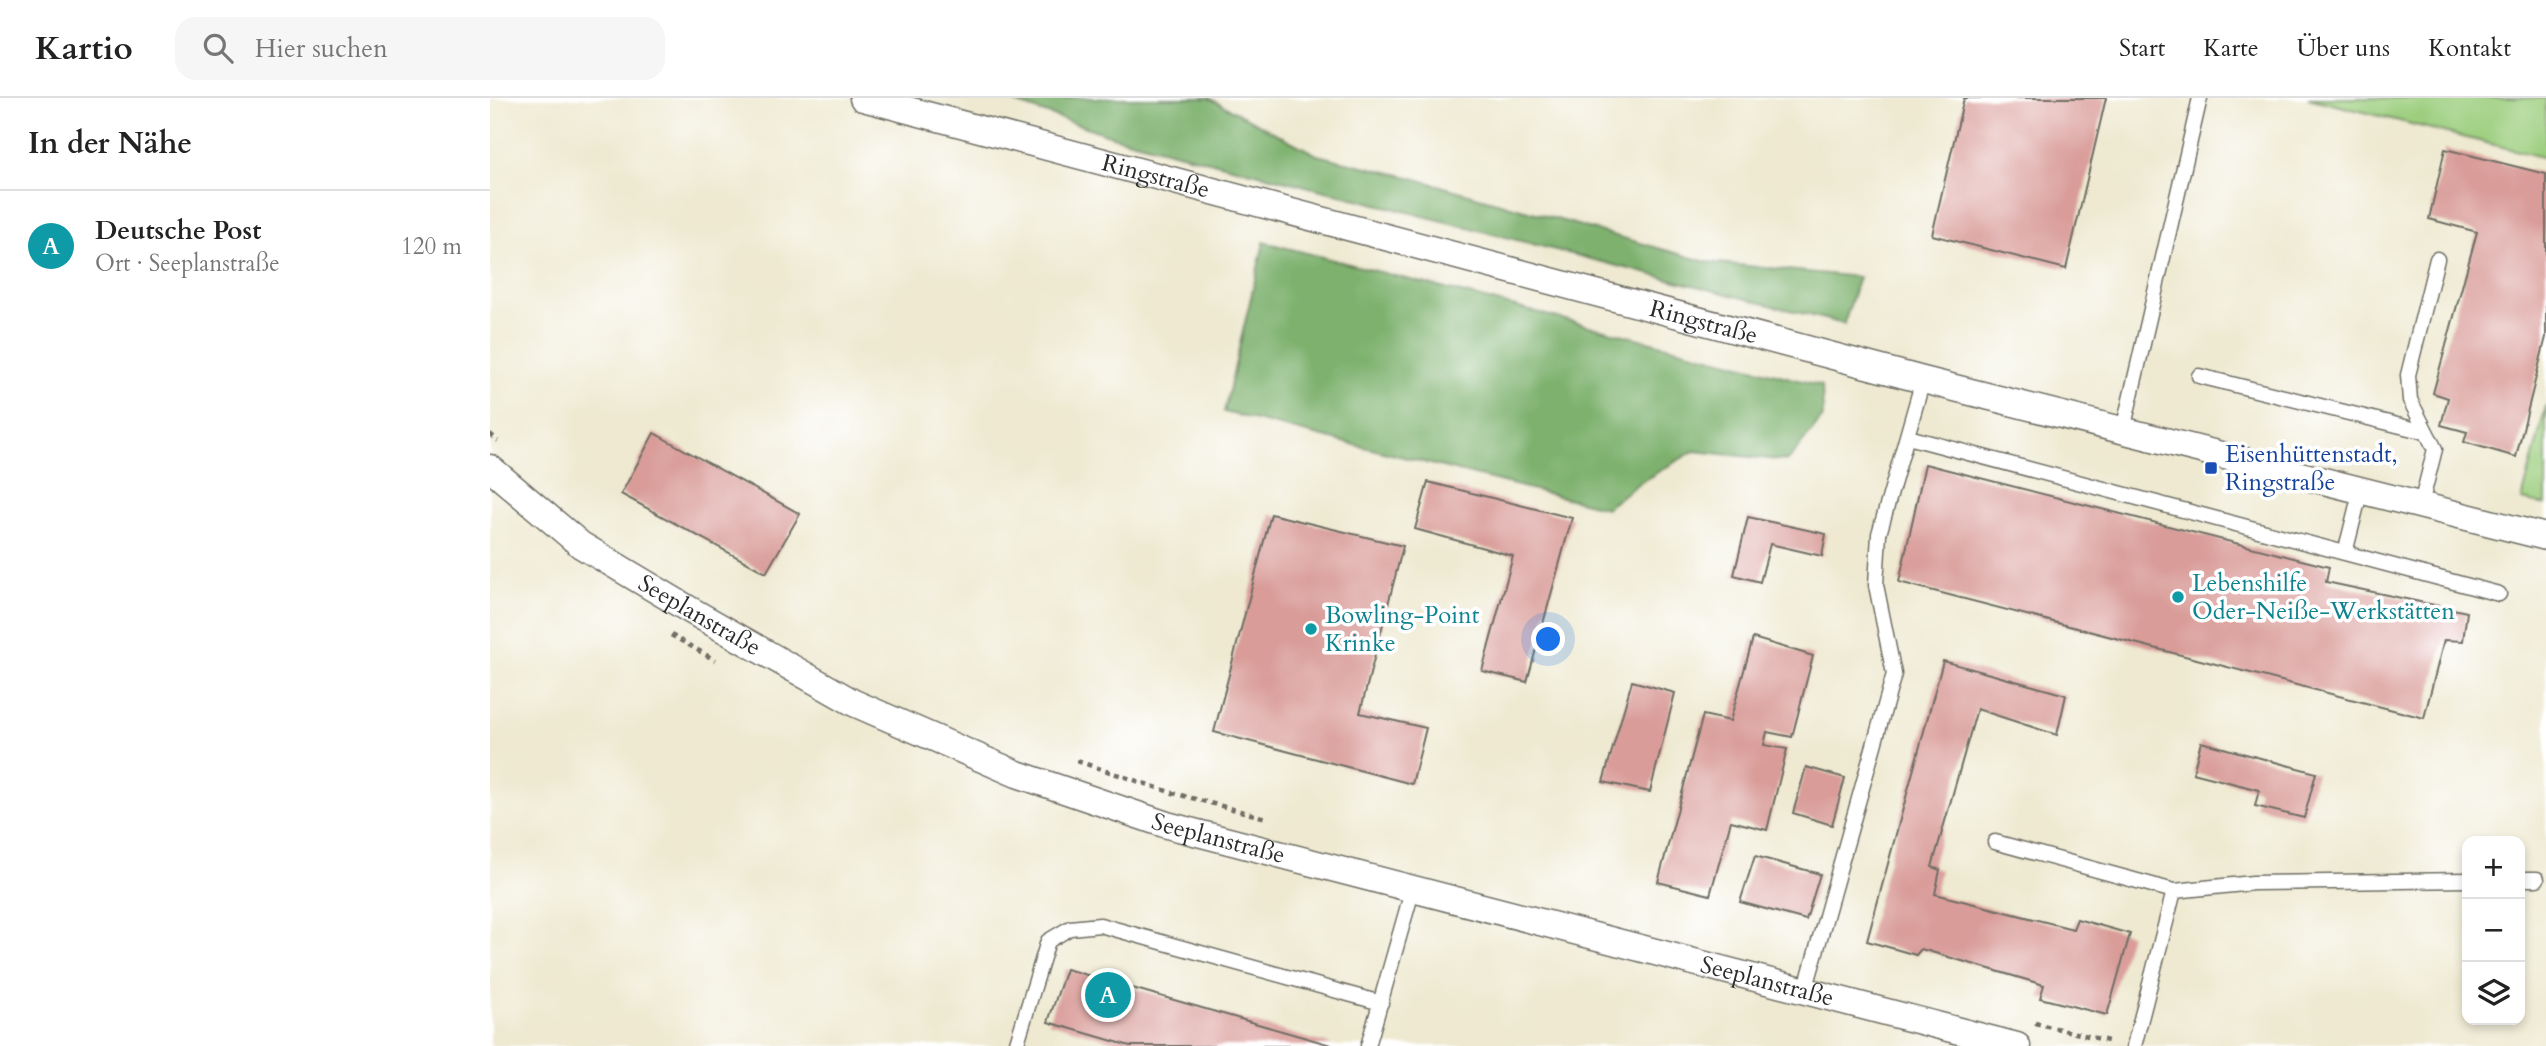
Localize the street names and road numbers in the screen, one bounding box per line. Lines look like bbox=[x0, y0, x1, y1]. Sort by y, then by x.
street label: Ringstraße bbox=[1098, 146, 1213, 206]
street label: Ringstraße bbox=[1646, 292, 1761, 352]
street label: Seeplanstraße bbox=[632, 566, 767, 663]
street label: Seeplanstraße bbox=[1147, 804, 1289, 872]
street label: Seeplanstraße bbox=[1697, 948, 1837, 1014]

